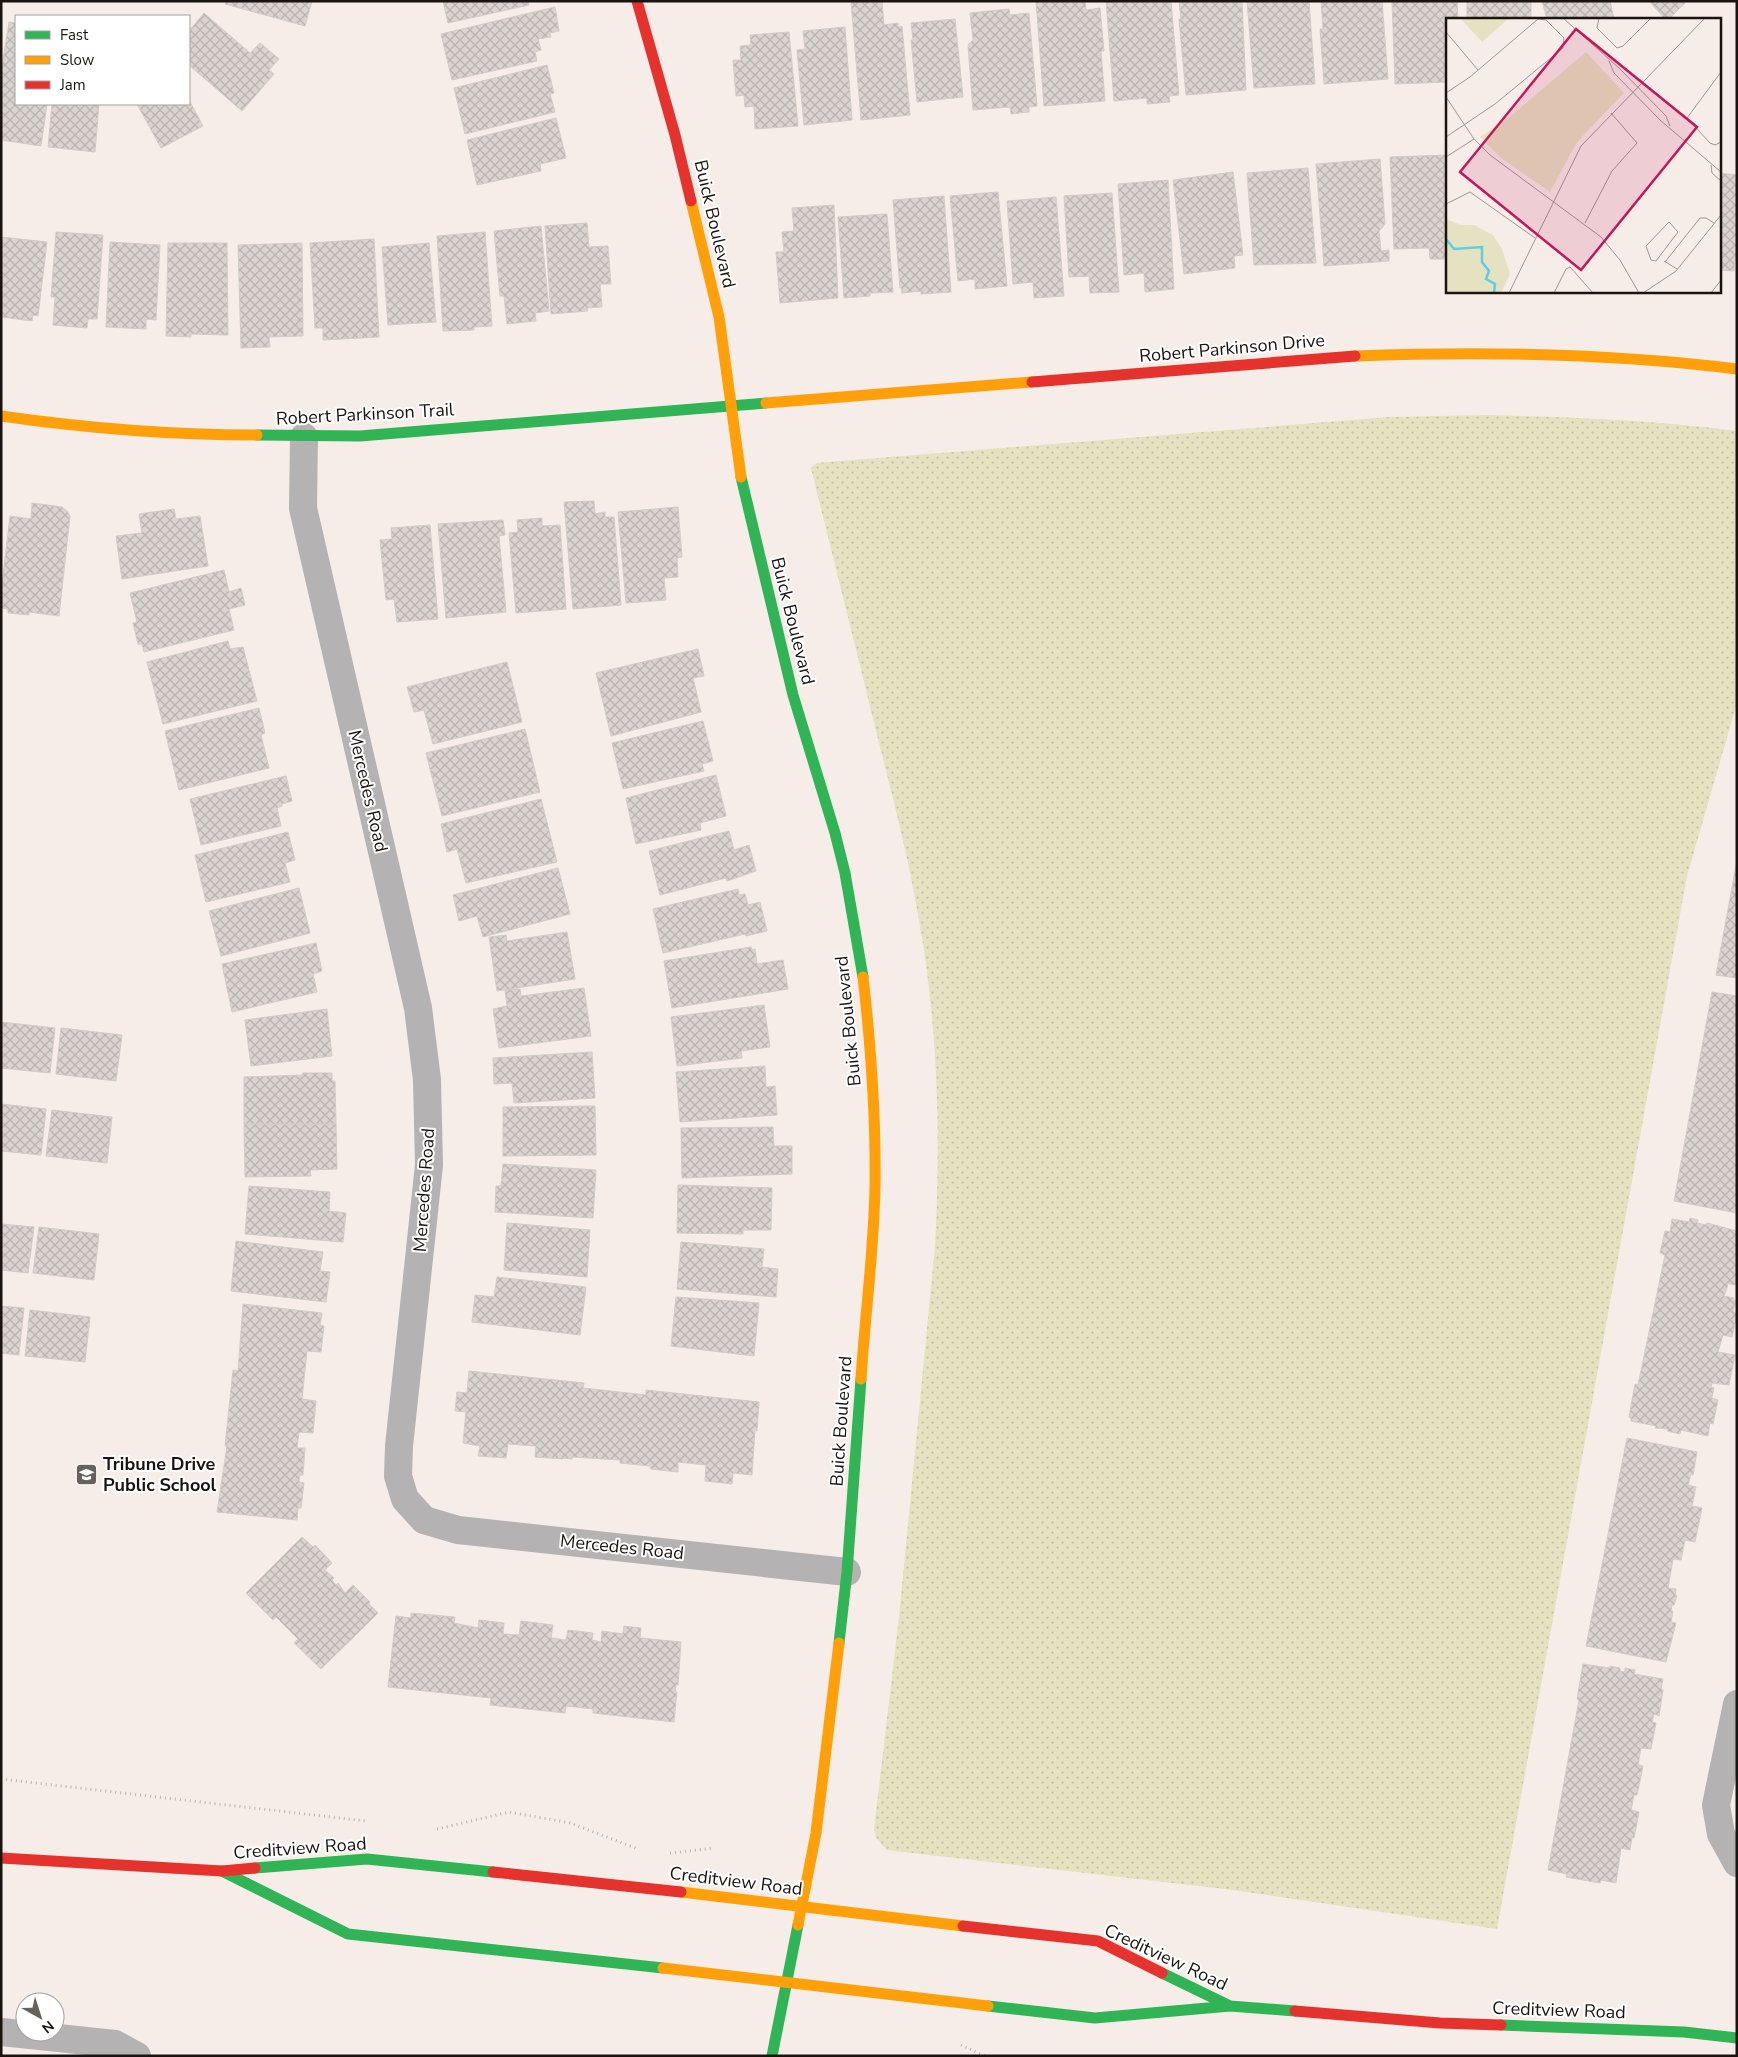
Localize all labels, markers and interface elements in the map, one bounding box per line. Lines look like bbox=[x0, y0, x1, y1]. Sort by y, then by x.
legend bbox=[15, 15, 190, 105]
inset map bbox=[1446, 18, 1720, 292]
text: Fast bbox=[60, 25, 89, 45]
text: Slow bbox=[60, 50, 95, 70]
text: Jam bbox=[59, 75, 86, 95]
street label: Buick Boulevard bbox=[689, 158, 741, 290]
street label: Robert Parkinson Drive bbox=[1138, 328, 1326, 368]
street label: Robert Parkinson Trail bbox=[275, 397, 455, 431]
street label: Buick Boulevard bbox=[766, 555, 820, 687]
street label: Mercedes Road bbox=[342, 728, 394, 854]
street label: Buick Boulevard bbox=[829, 955, 867, 1087]
street label: Mercedes Road bbox=[408, 1127, 440, 1253]
street label: Buick Boulevard bbox=[824, 1355, 858, 1487]
place label: Tribune Drive Public School bbox=[103, 1452, 217, 1497]
school or university icon: Tribune Drive Public School bbox=[75, 1462, 99, 1486]
street label: Mercedes Road bbox=[559, 1529, 685, 1565]
street label: Creditview Road bbox=[232, 1831, 368, 1865]
street label: Creditview Road bbox=[668, 1861, 804, 1901]
street label: Creditview Road bbox=[1100, 1918, 1232, 1996]
north arrow bbox=[15, 1992, 65, 2042]
street label: Creditview Road bbox=[1492, 1996, 1626, 2024]
text: N bbox=[38, 2016, 58, 2037]

